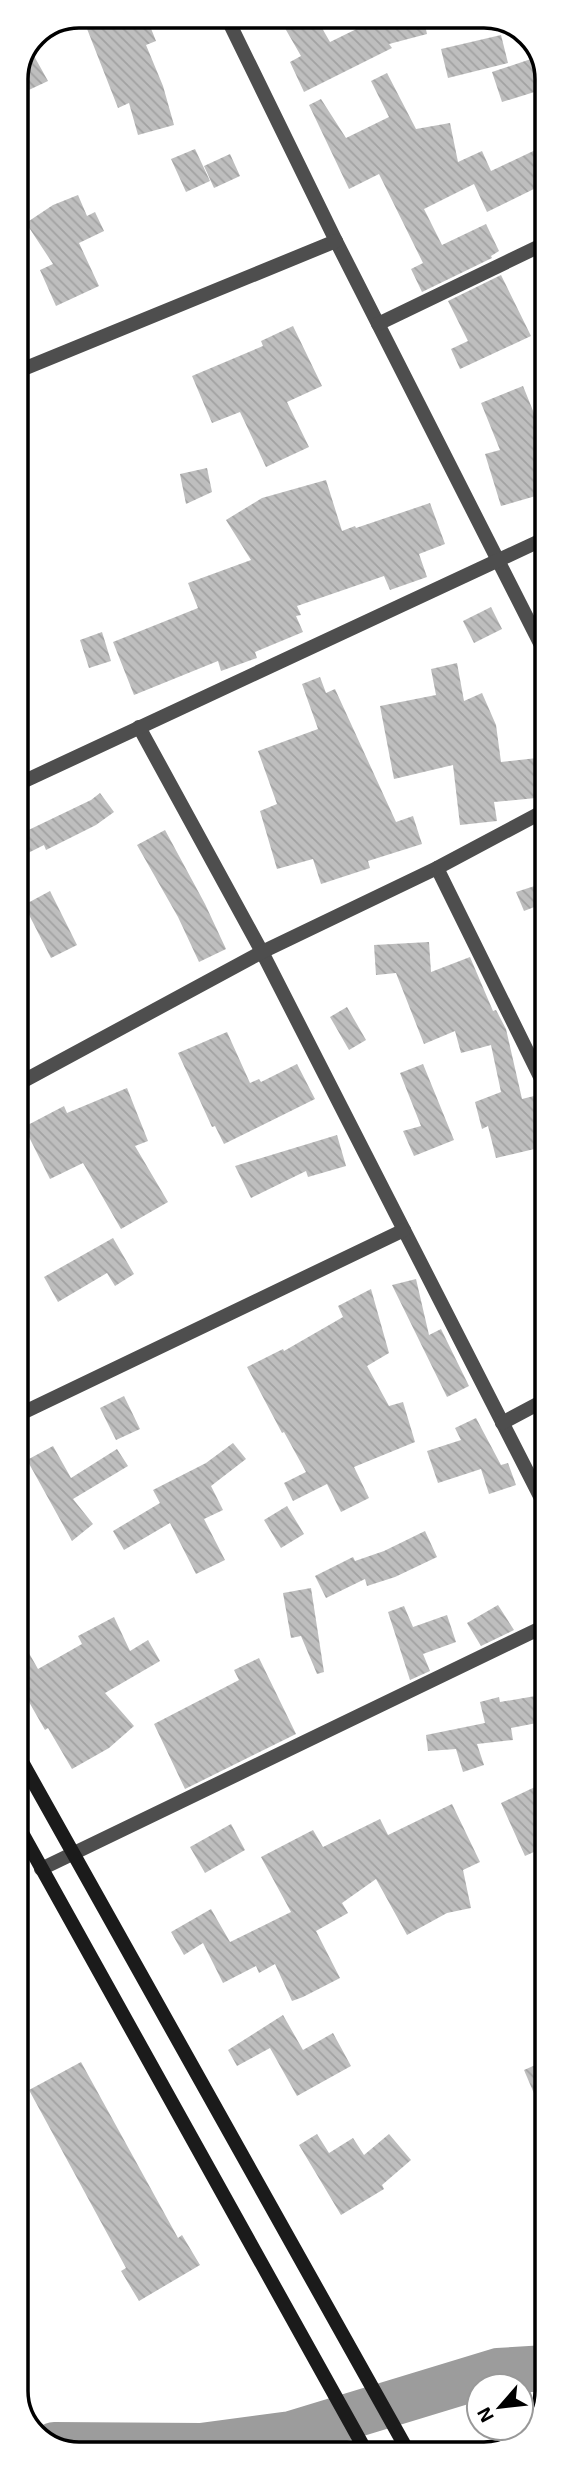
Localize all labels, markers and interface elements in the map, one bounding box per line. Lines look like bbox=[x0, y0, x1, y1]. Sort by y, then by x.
north arrow bbox=[465, 2372, 535, 2442]
text: N bbox=[471, 2404, 498, 2427]

